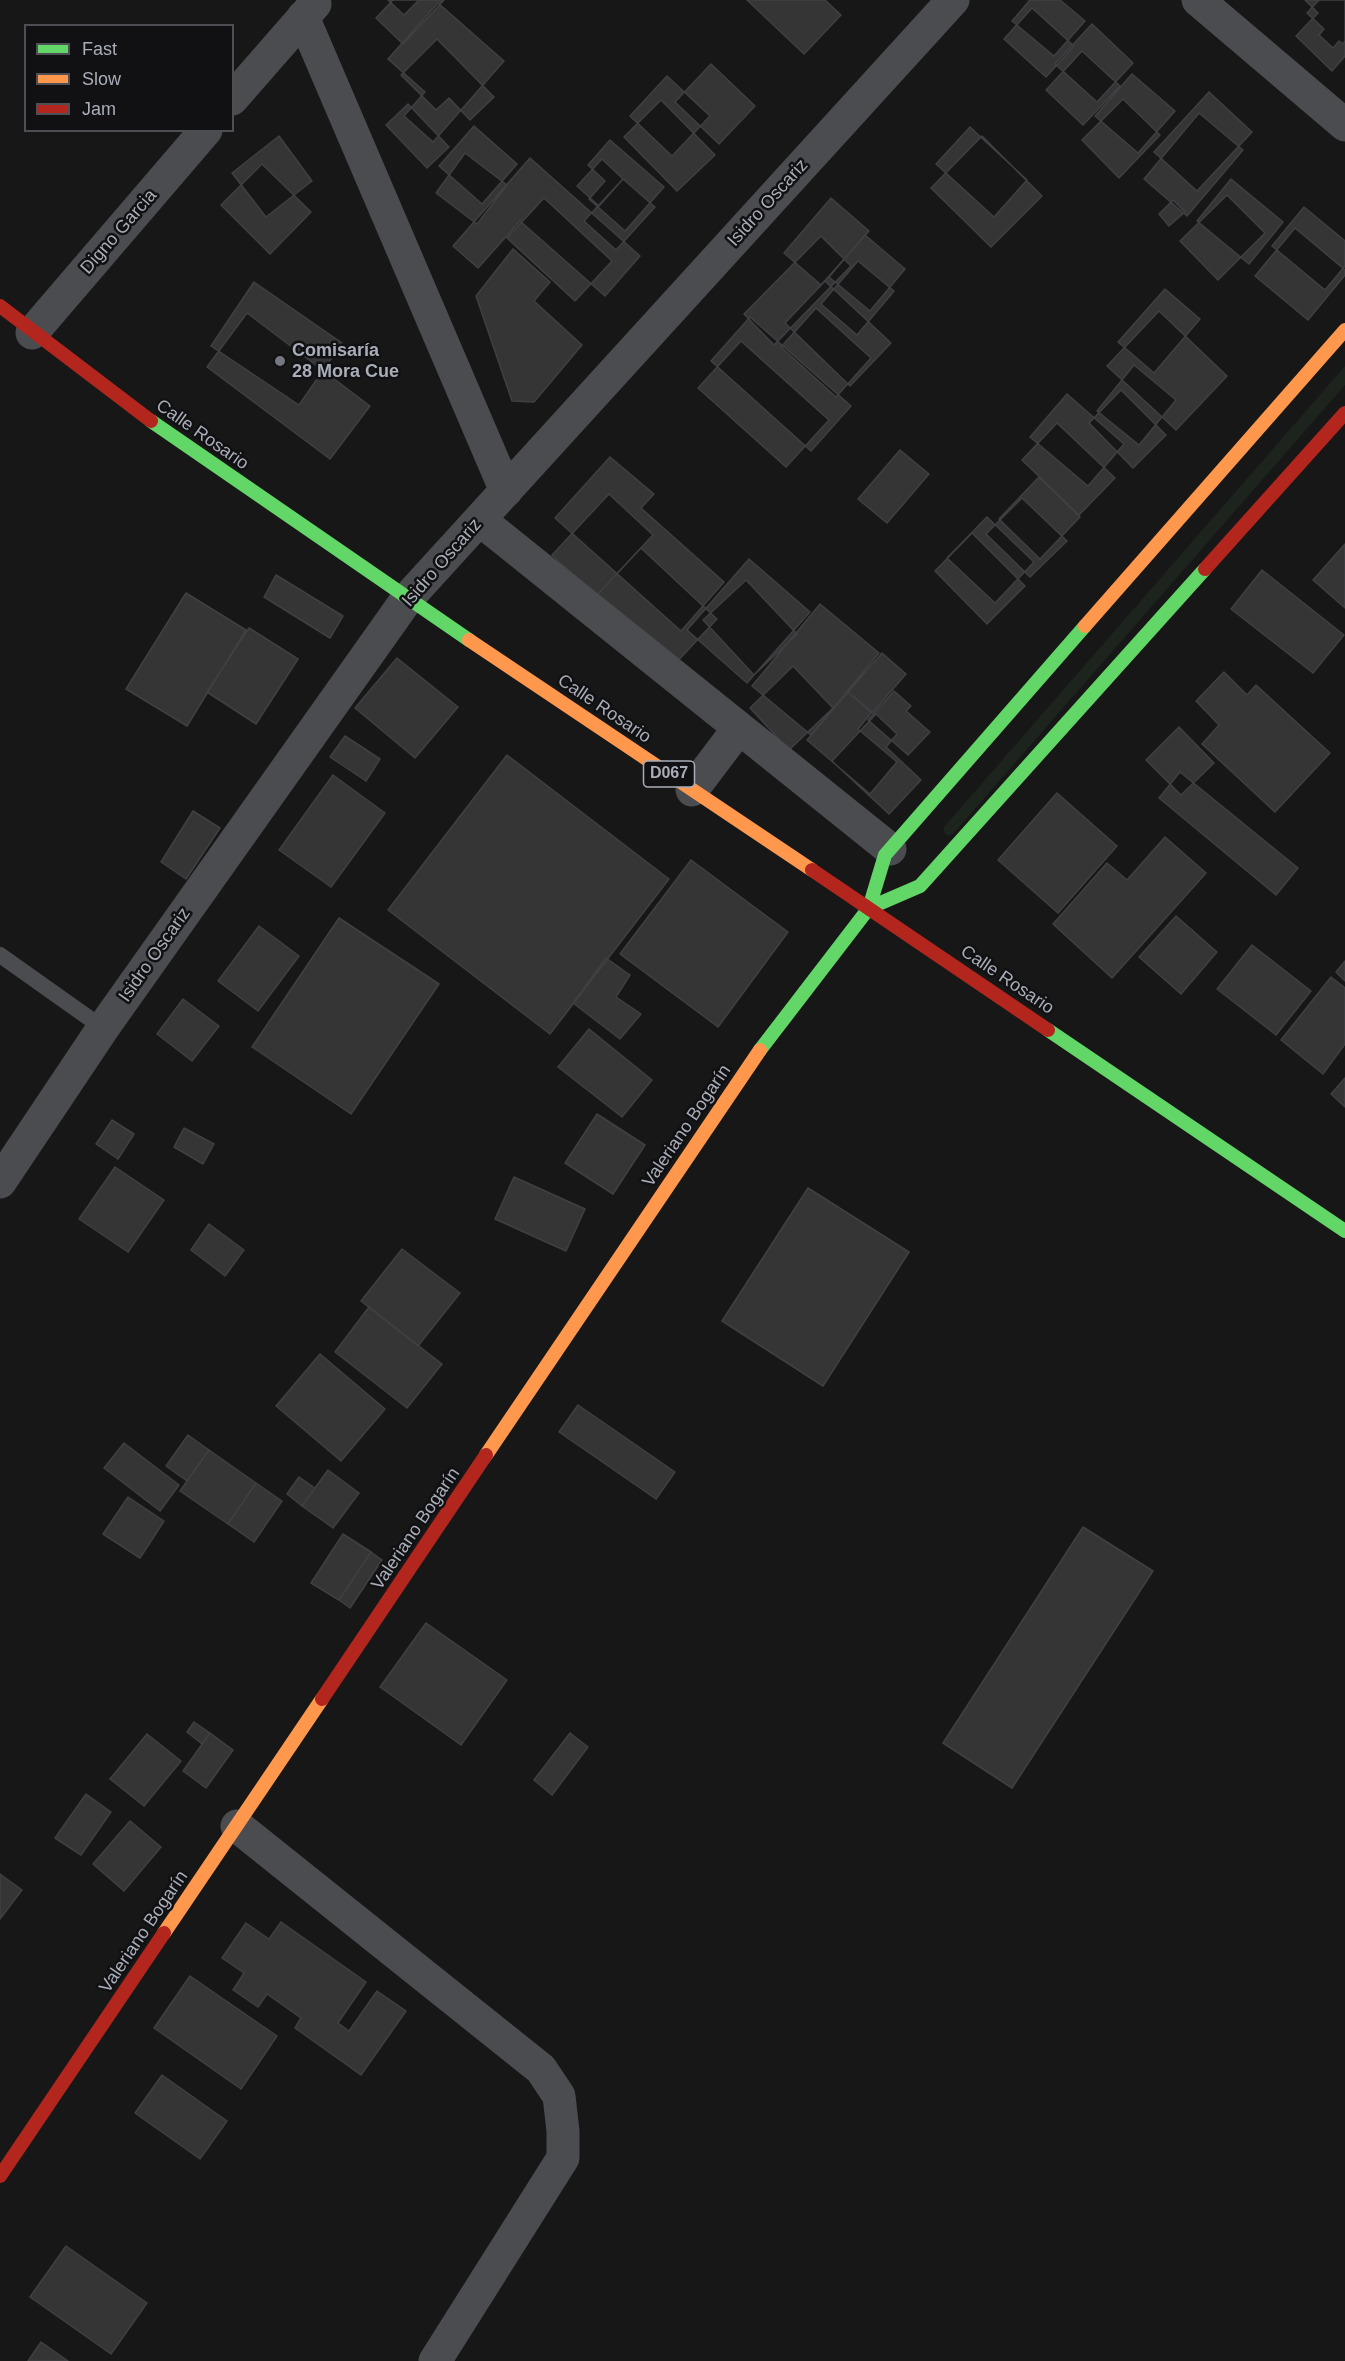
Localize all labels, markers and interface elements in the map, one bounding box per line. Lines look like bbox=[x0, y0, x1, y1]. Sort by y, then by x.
legend bbox=[24, 24, 234, 132]
text: Fast bbox=[82, 39, 117, 59]
text: Slow bbox=[82, 69, 121, 89]
text: Jam bbox=[82, 99, 116, 119]
street label: Isidro Oscariz bbox=[723, 155, 813, 251]
street label: Digno Garcia bbox=[76, 185, 162, 279]
place label: Comisaría 28 Mora Cue bbox=[292, 340, 399, 382]
marker: Comisaría 28 Mora Cue bbox=[273, 354, 287, 368]
street label: Calle Rosario bbox=[152, 395, 252, 475]
street label: Isidro Oscariz bbox=[398, 514, 486, 612]
street label: Calle Rosario bbox=[553, 670, 655, 748]
road number: D067 bbox=[644, 761, 694, 787]
street label: Isidro Oscariz bbox=[115, 904, 195, 1006]
street label: Calle Rosario bbox=[956, 941, 1058, 1019]
street label: Valeriano Bogarín bbox=[638, 1061, 736, 1191]
street label: Valeriano Bogarín bbox=[367, 1464, 465, 1594]
street label: Valeriano Bogarín bbox=[95, 1867, 193, 1997]

